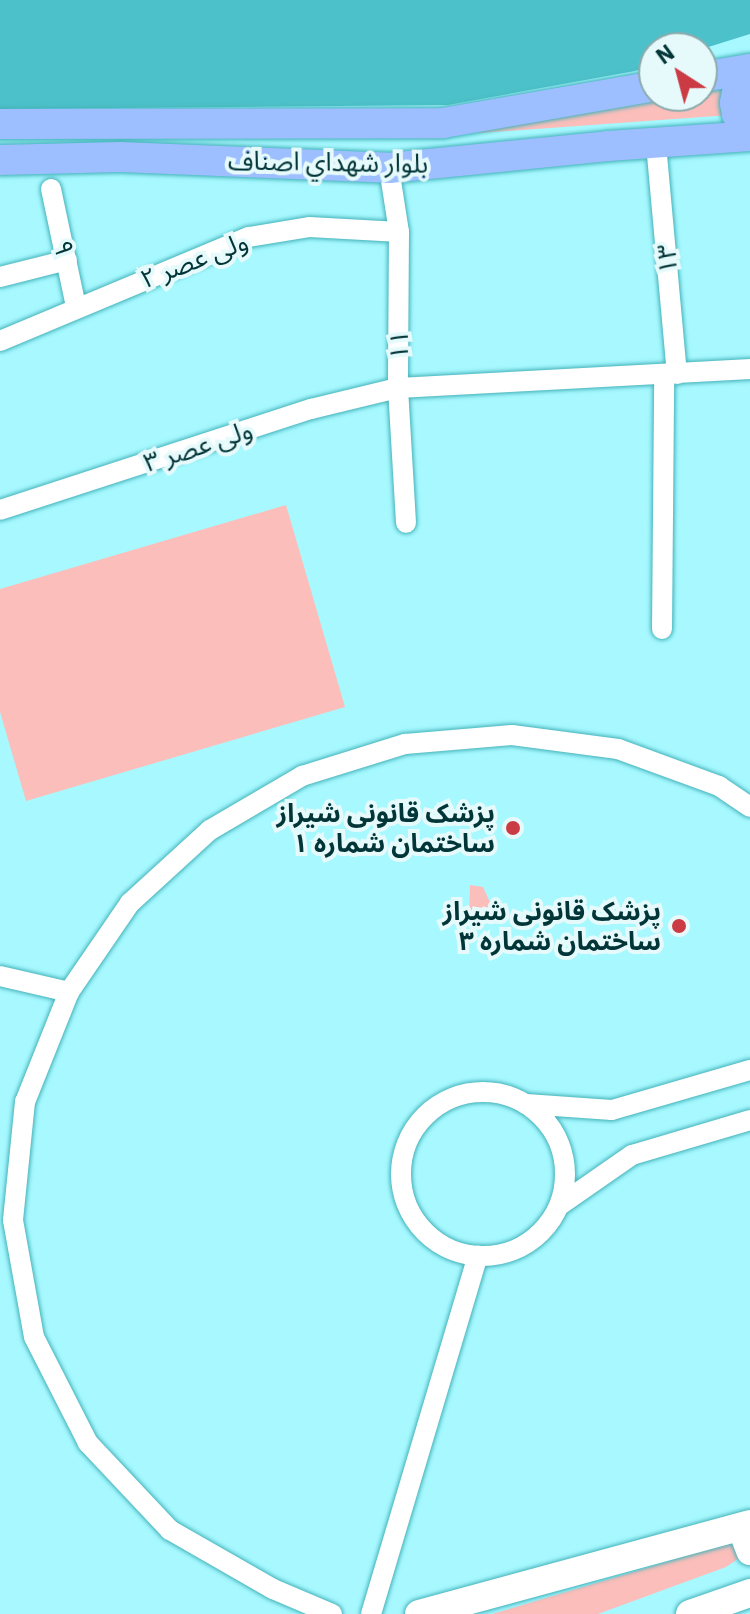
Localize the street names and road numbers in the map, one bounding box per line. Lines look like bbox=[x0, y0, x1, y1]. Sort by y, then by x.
street label: بلوار شهداي اصناف bbox=[228, 145, 428, 179]
street label: ولی عصر ۲ bbox=[136, 225, 252, 295]
street label: ۹ bbox=[47, 237, 81, 259]
street label: ۱۳ bbox=[650, 243, 684, 275]
street label: ۱۱ bbox=[383, 330, 415, 360]
street label: ولی عصر ۳ bbox=[140, 414, 256, 478]

